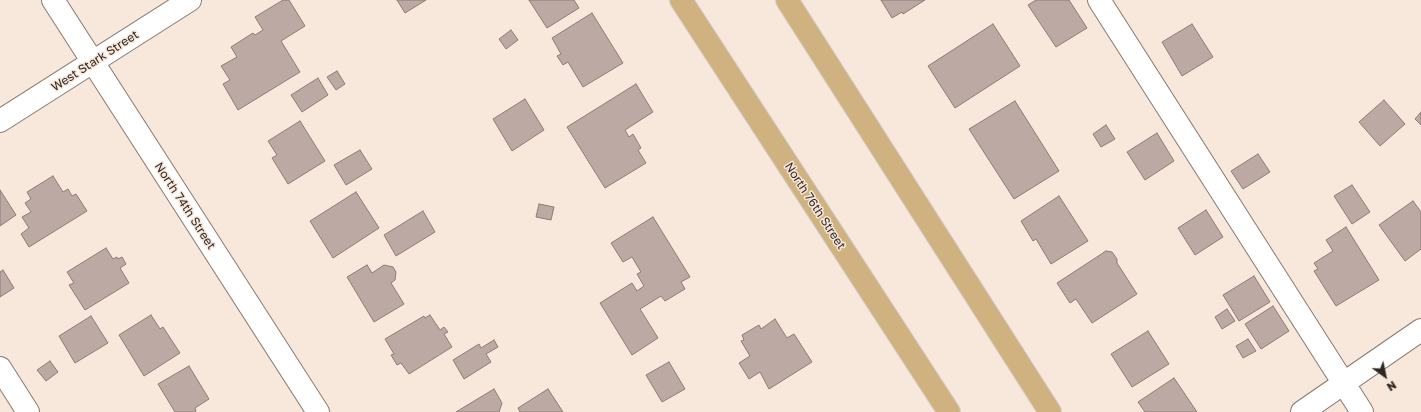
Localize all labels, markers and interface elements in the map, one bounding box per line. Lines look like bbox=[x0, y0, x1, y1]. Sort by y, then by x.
street label: West Stark Street bbox=[49, 27, 141, 95]
street label: North 74th Street bbox=[152, 160, 218, 252]
street label: North 76th Street bbox=[782, 160, 848, 252]
north arrow bbox=[1365, 356, 1405, 396]
text: N bbox=[1385, 379, 1399, 394]

